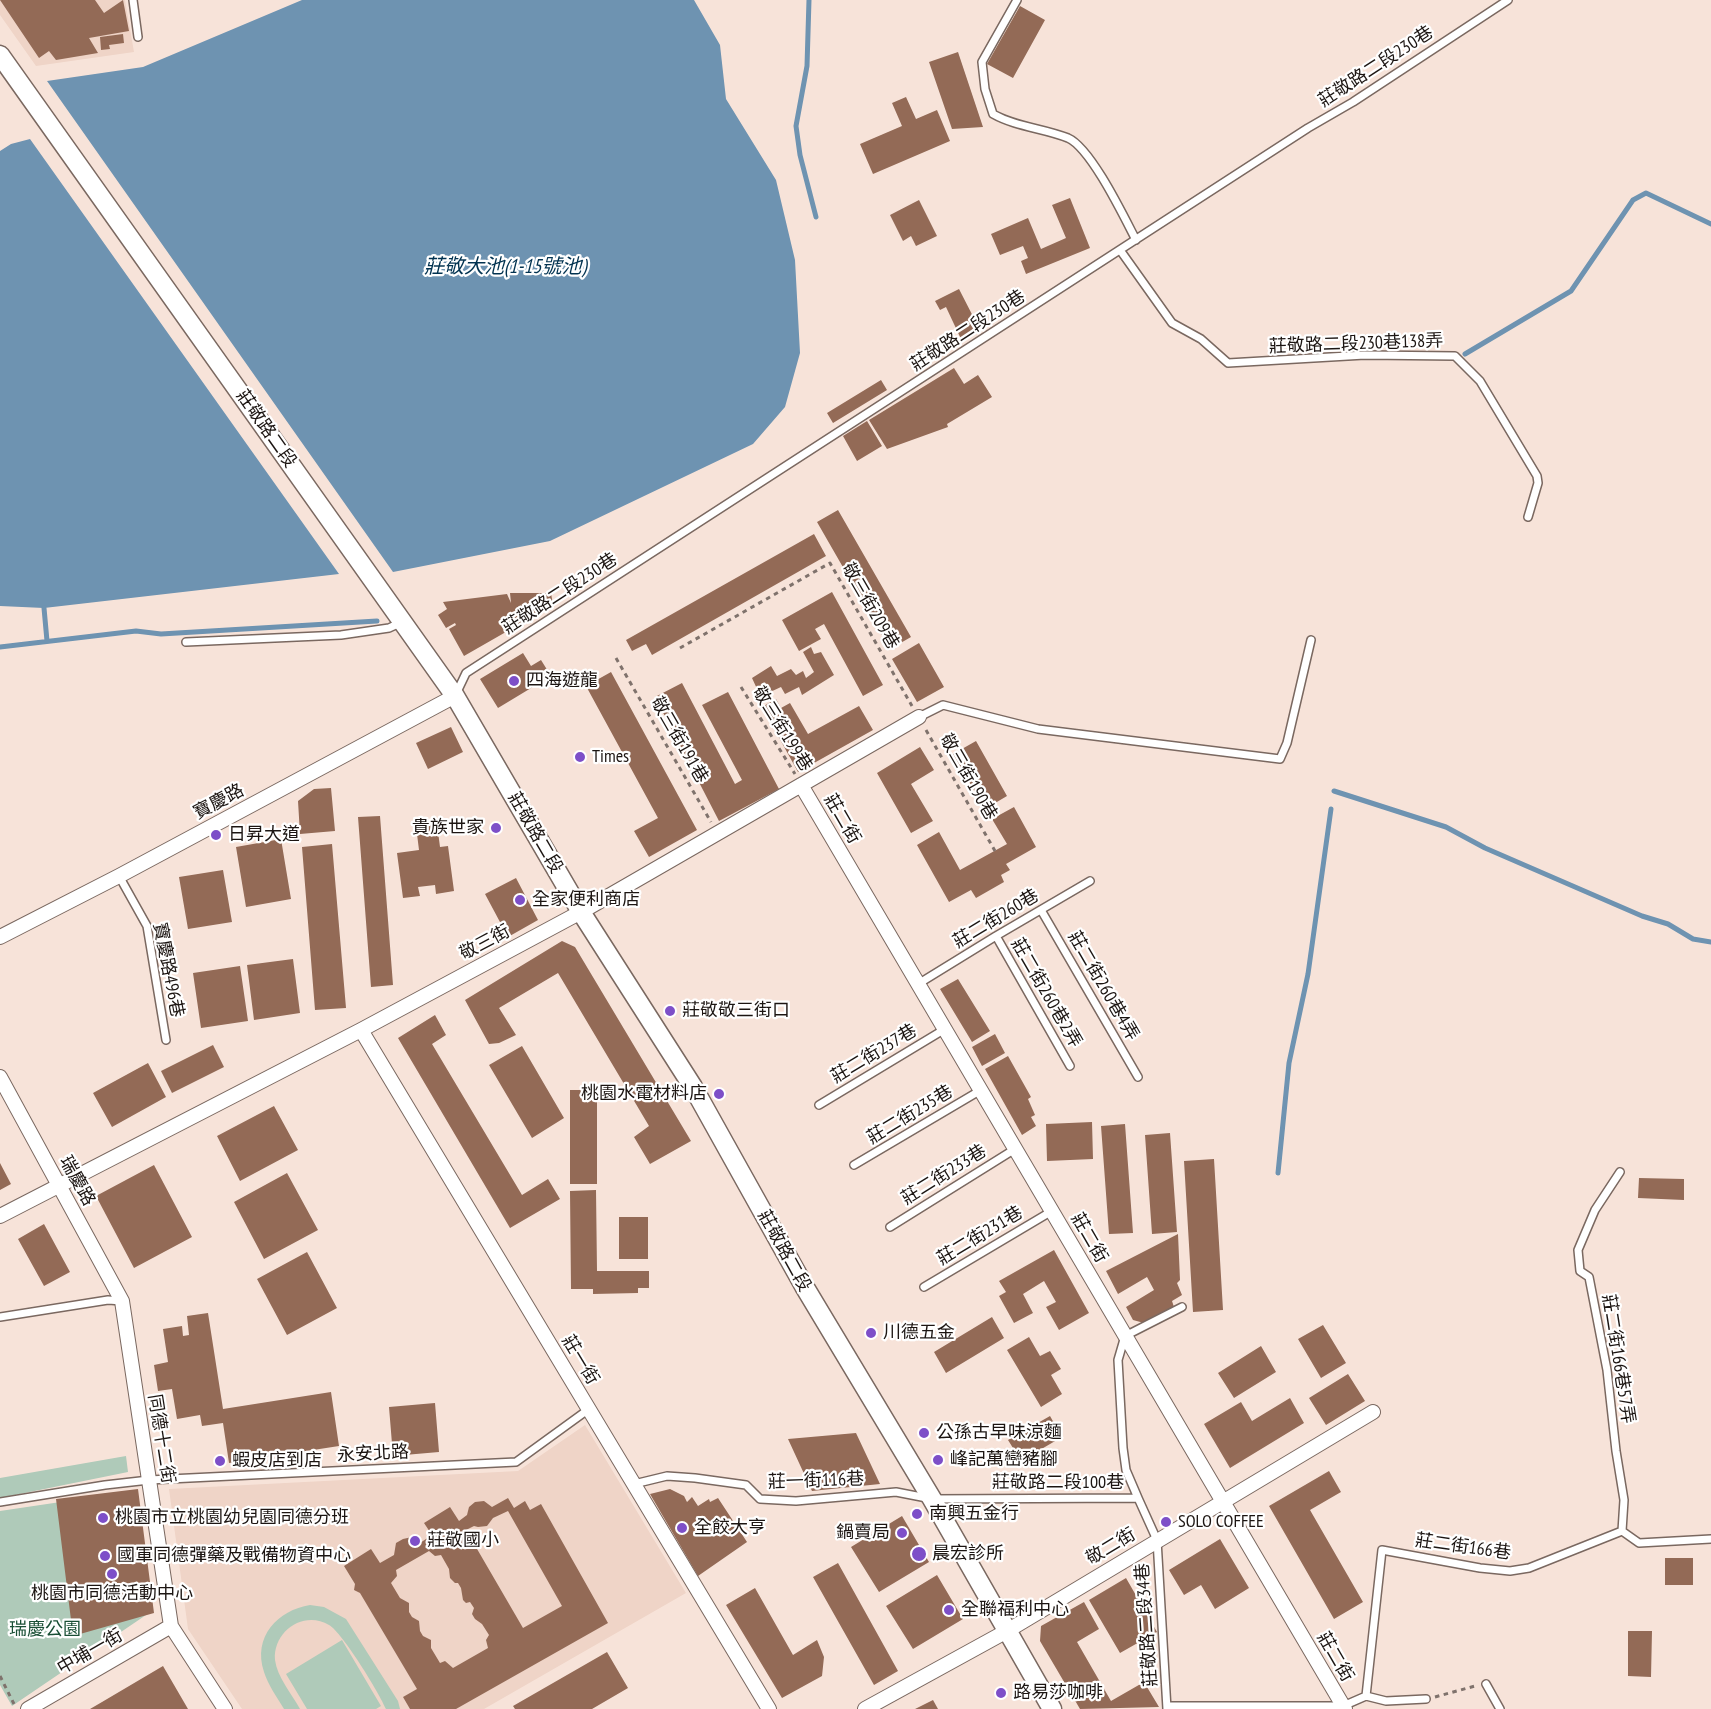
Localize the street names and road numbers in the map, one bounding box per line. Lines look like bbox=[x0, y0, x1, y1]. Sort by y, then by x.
street label: 莊敬路二段230巷 bbox=[1315, 22, 1437, 112]
street label: 莊敬路二段230巷 bbox=[907, 286, 1029, 376]
street label: 莊敬路二段230巷138弄 bbox=[1268, 330, 1444, 358]
street label: 莊敬路二段 bbox=[231, 386, 301, 472]
street label: 莊敬路二段230巷 bbox=[499, 549, 621, 639]
street label: 敬三街209巷 bbox=[837, 559, 903, 653]
street label: 敬三街199巷 bbox=[747, 682, 817, 776]
street label: 敬三街191巷 bbox=[646, 693, 712, 787]
street label: 敬三街190巷 bbox=[935, 730, 1001, 824]
street label: 寶慶路 bbox=[190, 780, 248, 824]
street label: 莊敬路二段 bbox=[503, 789, 567, 877]
street label: 莊二街 bbox=[819, 790, 865, 848]
street label: 莊二街260巷 bbox=[949, 885, 1043, 953]
street label: 寶慶路496巷 bbox=[148, 921, 188, 1019]
street label: 敬三街 bbox=[456, 921, 514, 965]
street label: 莊二街260巷4弄 bbox=[1063, 928, 1143, 1044]
street label: 莊二街260巷2弄 bbox=[1006, 935, 1086, 1051]
street label: 莊二街237巷 bbox=[827, 1020, 921, 1088]
street label: 莊二街235巷 bbox=[863, 1081, 957, 1149]
street label: 莊二街233巷 bbox=[897, 1140, 991, 1210]
street label: 瑞慶路 bbox=[54, 1152, 100, 1210]
street label: 莊二街231巷 bbox=[933, 1202, 1027, 1270]
street label: 莊敬路二段 bbox=[753, 1206, 815, 1296]
street label: 莊二街 bbox=[1066, 1209, 1112, 1267]
street label: 莊二街166巷57弄 bbox=[1597, 1293, 1639, 1425]
street label: 莊一街 bbox=[557, 1331, 603, 1389]
street label: 同德十二街 bbox=[143, 1393, 179, 1485]
street label: 永安北路 bbox=[336, 1441, 410, 1467]
street label: 莊一街116巷 bbox=[768, 1469, 864, 1493]
street label: 莊敬路二段100巷 bbox=[992, 1472, 1124, 1494]
street label: 敬二街 bbox=[1082, 1524, 1140, 1570]
street label: 莊二街166巷 bbox=[1414, 1530, 1512, 1564]
street label: 莊敬路二段34巷 bbox=[1132, 1562, 1162, 1688]
street label: 中埔一街 bbox=[53, 1625, 127, 1679]
street label: 莊二街 bbox=[1312, 1628, 1358, 1686]

